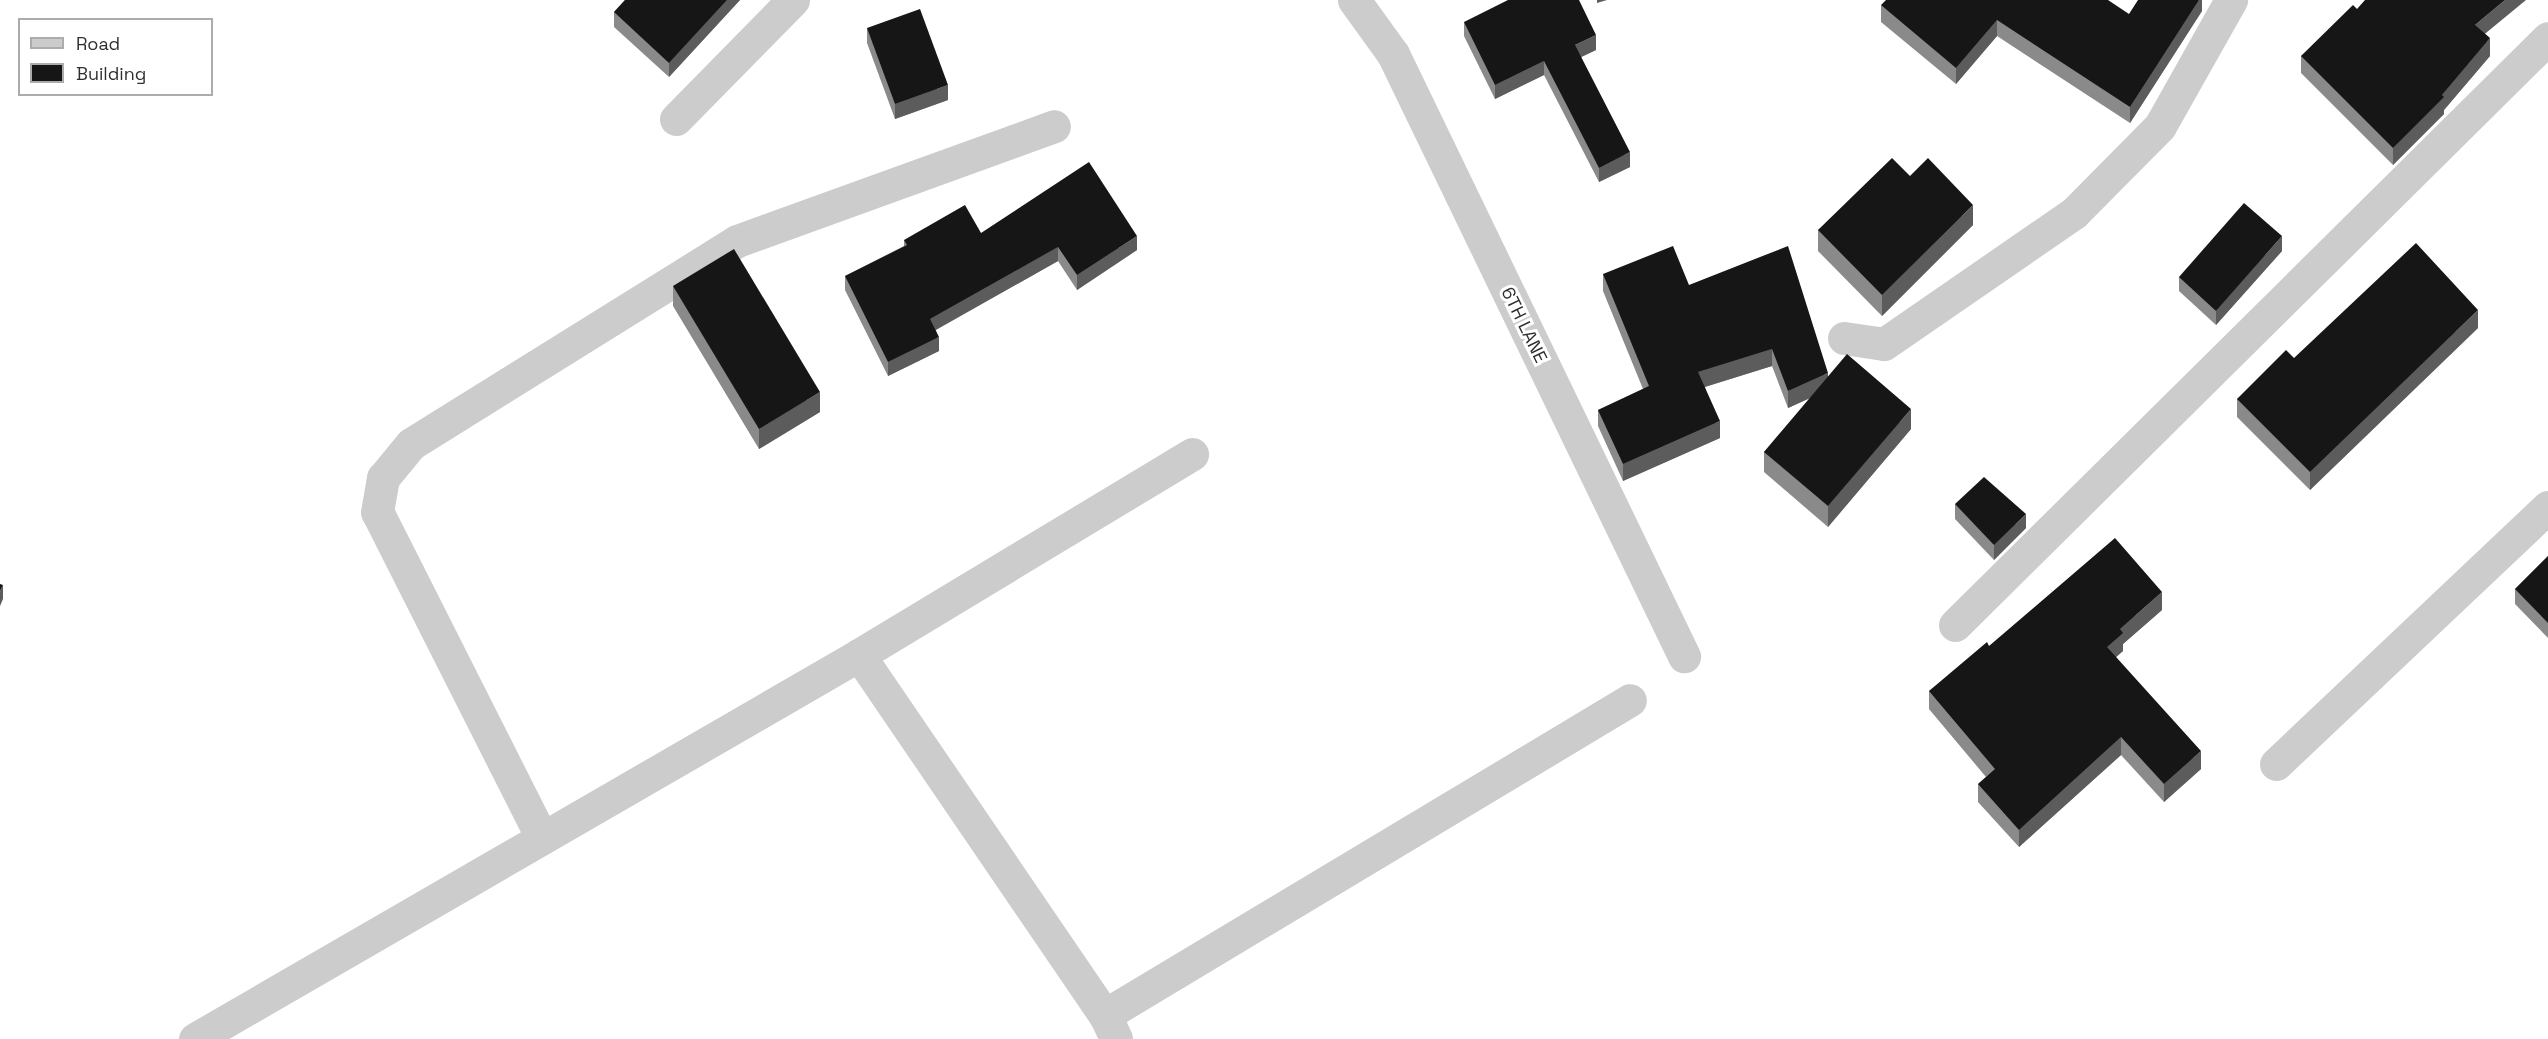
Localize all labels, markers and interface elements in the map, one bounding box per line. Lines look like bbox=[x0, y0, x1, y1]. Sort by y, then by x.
legend bbox=[18, 18, 213, 96]
text: Road bbox=[76, 32, 120, 55]
text: Building bbox=[76, 62, 146, 85]
street label: 6TH LANE bbox=[1496, 284, 1552, 366]

